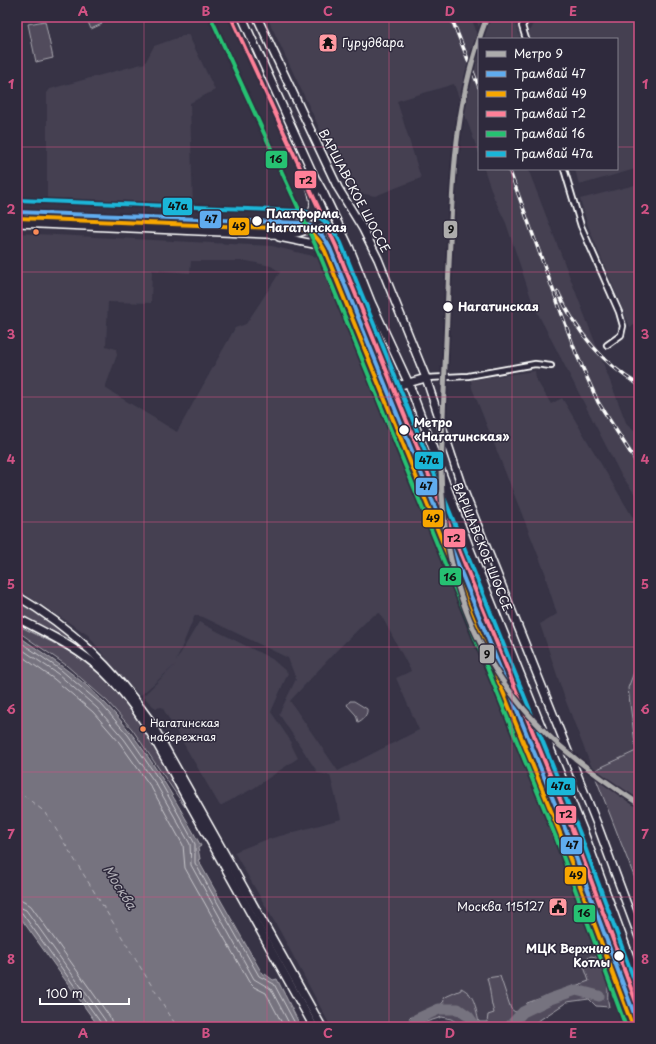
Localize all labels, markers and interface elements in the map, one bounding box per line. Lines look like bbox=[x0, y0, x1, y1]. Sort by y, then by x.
text: A bbox=[78, 1, 88, 20]
text: B bbox=[202, 1, 211, 20]
text: C bbox=[323, 1, 333, 20]
text: D bbox=[445, 1, 455, 20]
text: E bbox=[569, 1, 577, 20]
temple icon: Гурудвара bbox=[317, 32, 339, 54]
place label: Гурудвара bbox=[342, 33, 404, 51]
legend bbox=[478, 38, 618, 170]
text: Метро 9 bbox=[514, 44, 563, 62]
text: Трамвай 47 bbox=[514, 64, 586, 82]
text: 1 bbox=[8, 74, 14, 93]
text: 1 bbox=[642, 74, 648, 93]
text: Трамвай 49 bbox=[514, 84, 587, 102]
text: Трамвай т2 bbox=[514, 104, 586, 122]
text: Трамвай 16 bbox=[514, 124, 585, 142]
street label: ВАРШАВСКОЕ ШОССЕ bbox=[315, 126, 395, 256]
text: Трамвай 47а bbox=[514, 144, 594, 162]
line badge: 16 bbox=[265, 150, 288, 169]
text: 16 bbox=[269, 150, 283, 167]
line badge: т2 bbox=[294, 170, 317, 189]
text: т2 bbox=[299, 171, 313, 188]
line badge: 47а bbox=[162, 197, 193, 216]
text: 47а bbox=[168, 197, 189, 214]
text: 2 bbox=[6, 199, 16, 218]
text: 2 bbox=[640, 199, 650, 218]
place label: Платформа Нагатинская bbox=[266, 204, 347, 236]
line badge: 47 bbox=[199, 210, 222, 229]
text: 47 bbox=[204, 210, 218, 227]
marker: Платформа Нагатинская bbox=[250, 214, 264, 228]
line badge: 49 bbox=[228, 217, 250, 236]
text: 49 bbox=[232, 217, 246, 234]
line badge: 9 bbox=[443, 220, 458, 239]
text: 9 bbox=[448, 220, 455, 237]
unlabelled marker bbox=[31, 227, 41, 237]
place label: Нагатинская bbox=[458, 297, 539, 315]
marker: Нагатинская bbox=[441, 300, 455, 314]
text: 3 bbox=[7, 324, 16, 343]
text: 3 bbox=[641, 324, 650, 343]
place label: Метро «Нагатинская» bbox=[414, 413, 510, 445]
marker: Метро «Нагатинская» bbox=[397, 423, 411, 437]
text: 4 bbox=[7, 449, 16, 468]
text: 4 bbox=[641, 449, 650, 468]
line badge: 47а bbox=[414, 451, 444, 470]
text: 47а bbox=[419, 451, 440, 468]
line badge: 47 bbox=[415, 477, 438, 496]
text: 47 bbox=[419, 477, 433, 494]
street label: ВАРШАВСКОЕ ШОССЕ bbox=[449, 479, 517, 614]
line badge: 49 bbox=[422, 509, 444, 528]
text: 49 bbox=[426, 509, 440, 526]
line badge: т2 bbox=[443, 528, 466, 548]
text: т2 bbox=[447, 529, 461, 546]
line badge: 16 bbox=[439, 567, 462, 586]
text: 16 bbox=[443, 568, 457, 585]
text: 5 bbox=[7, 574, 15, 593]
text: 5 bbox=[641, 574, 649, 593]
line badge: 9 bbox=[479, 644, 495, 664]
text: 9 bbox=[484, 645, 491, 662]
text: 6 bbox=[6, 699, 16, 718]
text: 6 bbox=[640, 699, 650, 718]
place label: Нагатинская набережная bbox=[150, 714, 220, 745]
marker: Нагатинская набережная bbox=[138, 724, 148, 734]
line badge: 47а bbox=[546, 777, 576, 796]
text: 47а bbox=[551, 777, 572, 794]
line badge: т2 bbox=[555, 805, 577, 824]
text: т2 bbox=[559, 805, 573, 822]
text: 7 bbox=[7, 824, 15, 843]
text: 7 bbox=[641, 824, 649, 843]
line badge: 47 bbox=[560, 836, 583, 855]
text: 47 bbox=[565, 836, 579, 853]
water label: Москва bbox=[99, 861, 142, 913]
line badge: 49 bbox=[564, 866, 587, 885]
text: 49 bbox=[569, 866, 583, 883]
public building icon: Москва 115127 bbox=[547, 896, 569, 918]
place label: Москва 115127 bbox=[457, 897, 544, 915]
line badge: 16 bbox=[573, 904, 596, 923]
text: 16 bbox=[577, 904, 591, 921]
place label: МЦК Верхние Котлы bbox=[526, 939, 610, 971]
text: 8 bbox=[7, 949, 15, 968]
marker: МЦК Верхние Котлы bbox=[612, 949, 626, 963]
text: 8 bbox=[641, 949, 649, 968]
scale bar bbox=[40, 980, 129, 1006]
text: 100 m bbox=[46, 984, 83, 1002]
text: A bbox=[78, 1023, 88, 1042]
text: B bbox=[202, 1023, 211, 1042]
text: C bbox=[323, 1023, 333, 1042]
text: D bbox=[445, 1023, 455, 1042]
text: E bbox=[569, 1023, 577, 1042]

